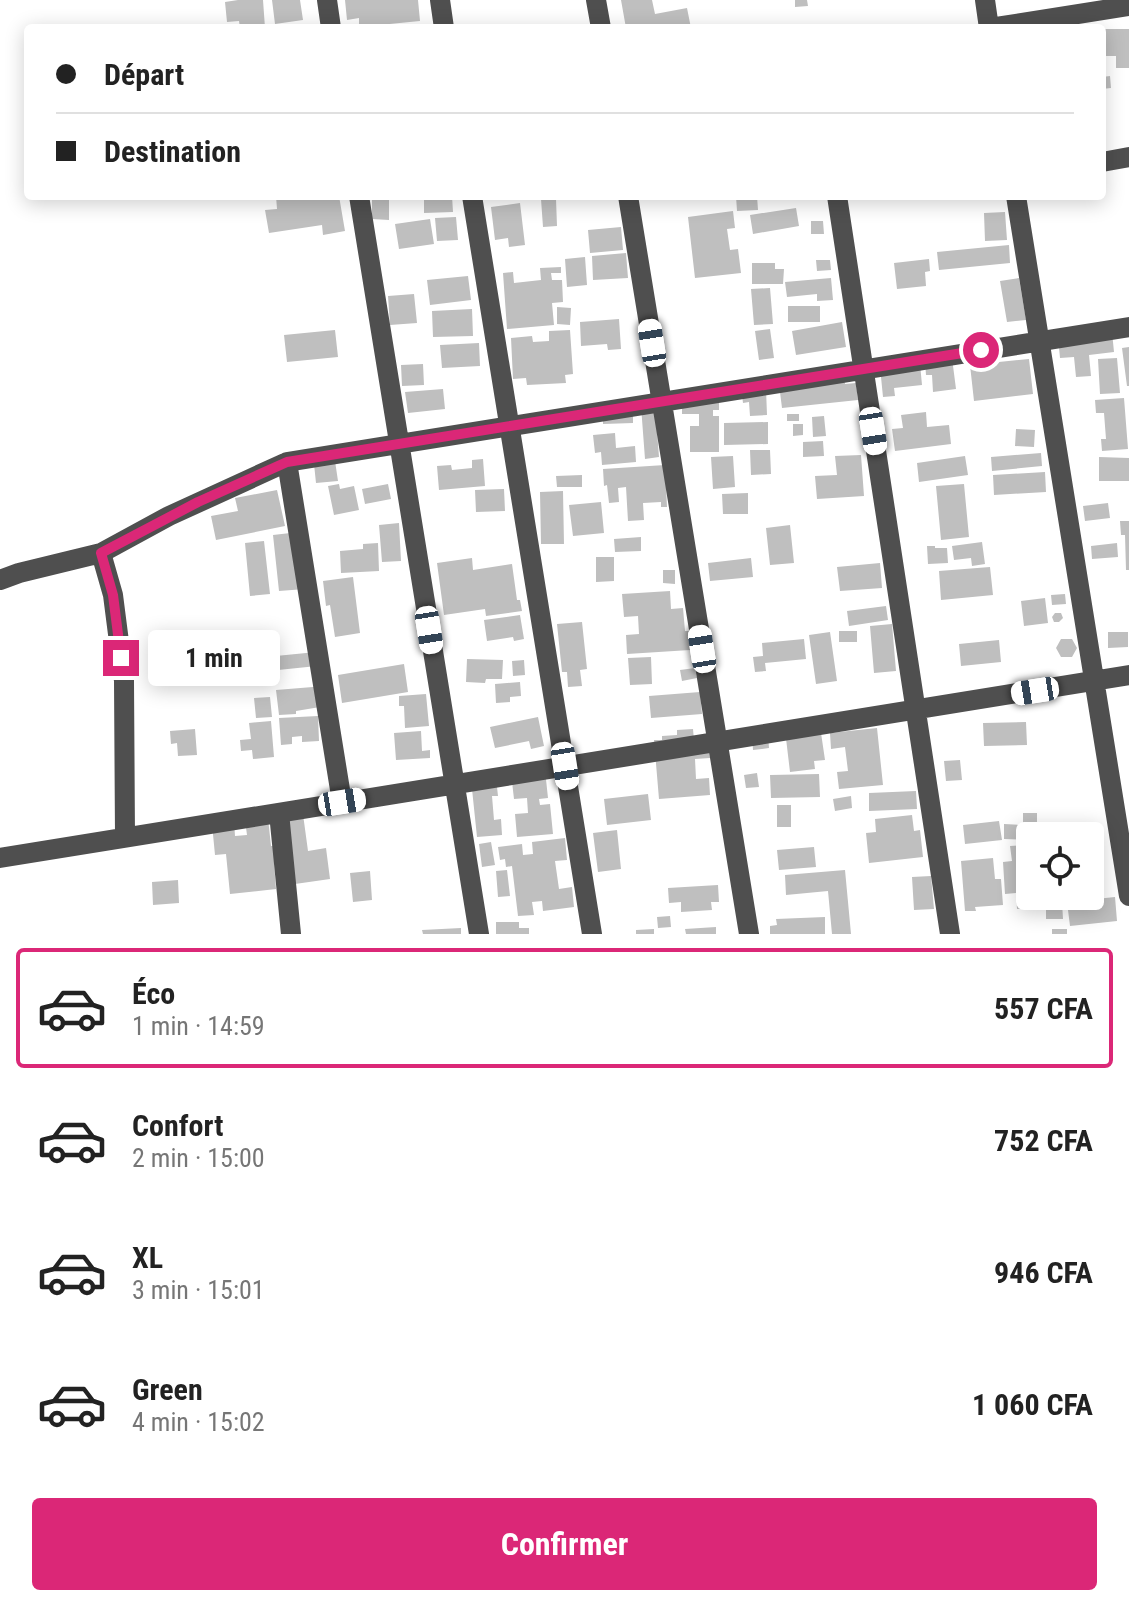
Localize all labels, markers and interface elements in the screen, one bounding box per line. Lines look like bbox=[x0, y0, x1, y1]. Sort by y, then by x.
text: Départ bbox=[104, 57, 184, 92]
text: Destination bbox=[104, 134, 241, 169]
car bbox=[636, 317, 668, 369]
route start bbox=[963, 332, 999, 368]
car bbox=[857, 405, 889, 457]
car bbox=[413, 604, 445, 656]
car bbox=[686, 623, 718, 675]
callout: 1 min bbox=[149, 630, 281, 686]
route end bbox=[103, 640, 139, 676]
text: 1 min bbox=[185, 643, 243, 673]
car bbox=[1009, 675, 1061, 707]
car bbox=[549, 740, 581, 792]
car bbox=[316, 786, 368, 818]
map controls bbox=[1016, 822, 1104, 910]
button: locate bbox=[1016, 822, 1104, 910]
icon: car bbox=[36, 972, 108, 1044]
text: Éco bbox=[132, 976, 175, 1011]
text: 557 CFA bbox=[994, 991, 1093, 1026]
text: 1 min · 14:59 bbox=[132, 1011, 265, 1041]
icon: car bbox=[36, 1104, 108, 1176]
text: Confort bbox=[132, 1108, 223, 1143]
text: 752 CFA bbox=[994, 1123, 1093, 1158]
text: 2 min · 15:00 bbox=[132, 1143, 265, 1173]
icon: car bbox=[36, 1236, 108, 1308]
text: XL bbox=[132, 1240, 163, 1275]
text: 946 CFA bbox=[994, 1255, 1093, 1290]
text: 3 min · 15:01 bbox=[132, 1275, 265, 1305]
icon: car bbox=[36, 1368, 108, 1440]
text: Green bbox=[132, 1372, 203, 1407]
text: 1 060 CFA bbox=[972, 1387, 1093, 1422]
text: 4 min · 15:02 bbox=[132, 1407, 265, 1437]
button: Confirmer bbox=[32, 1498, 1097, 1590]

